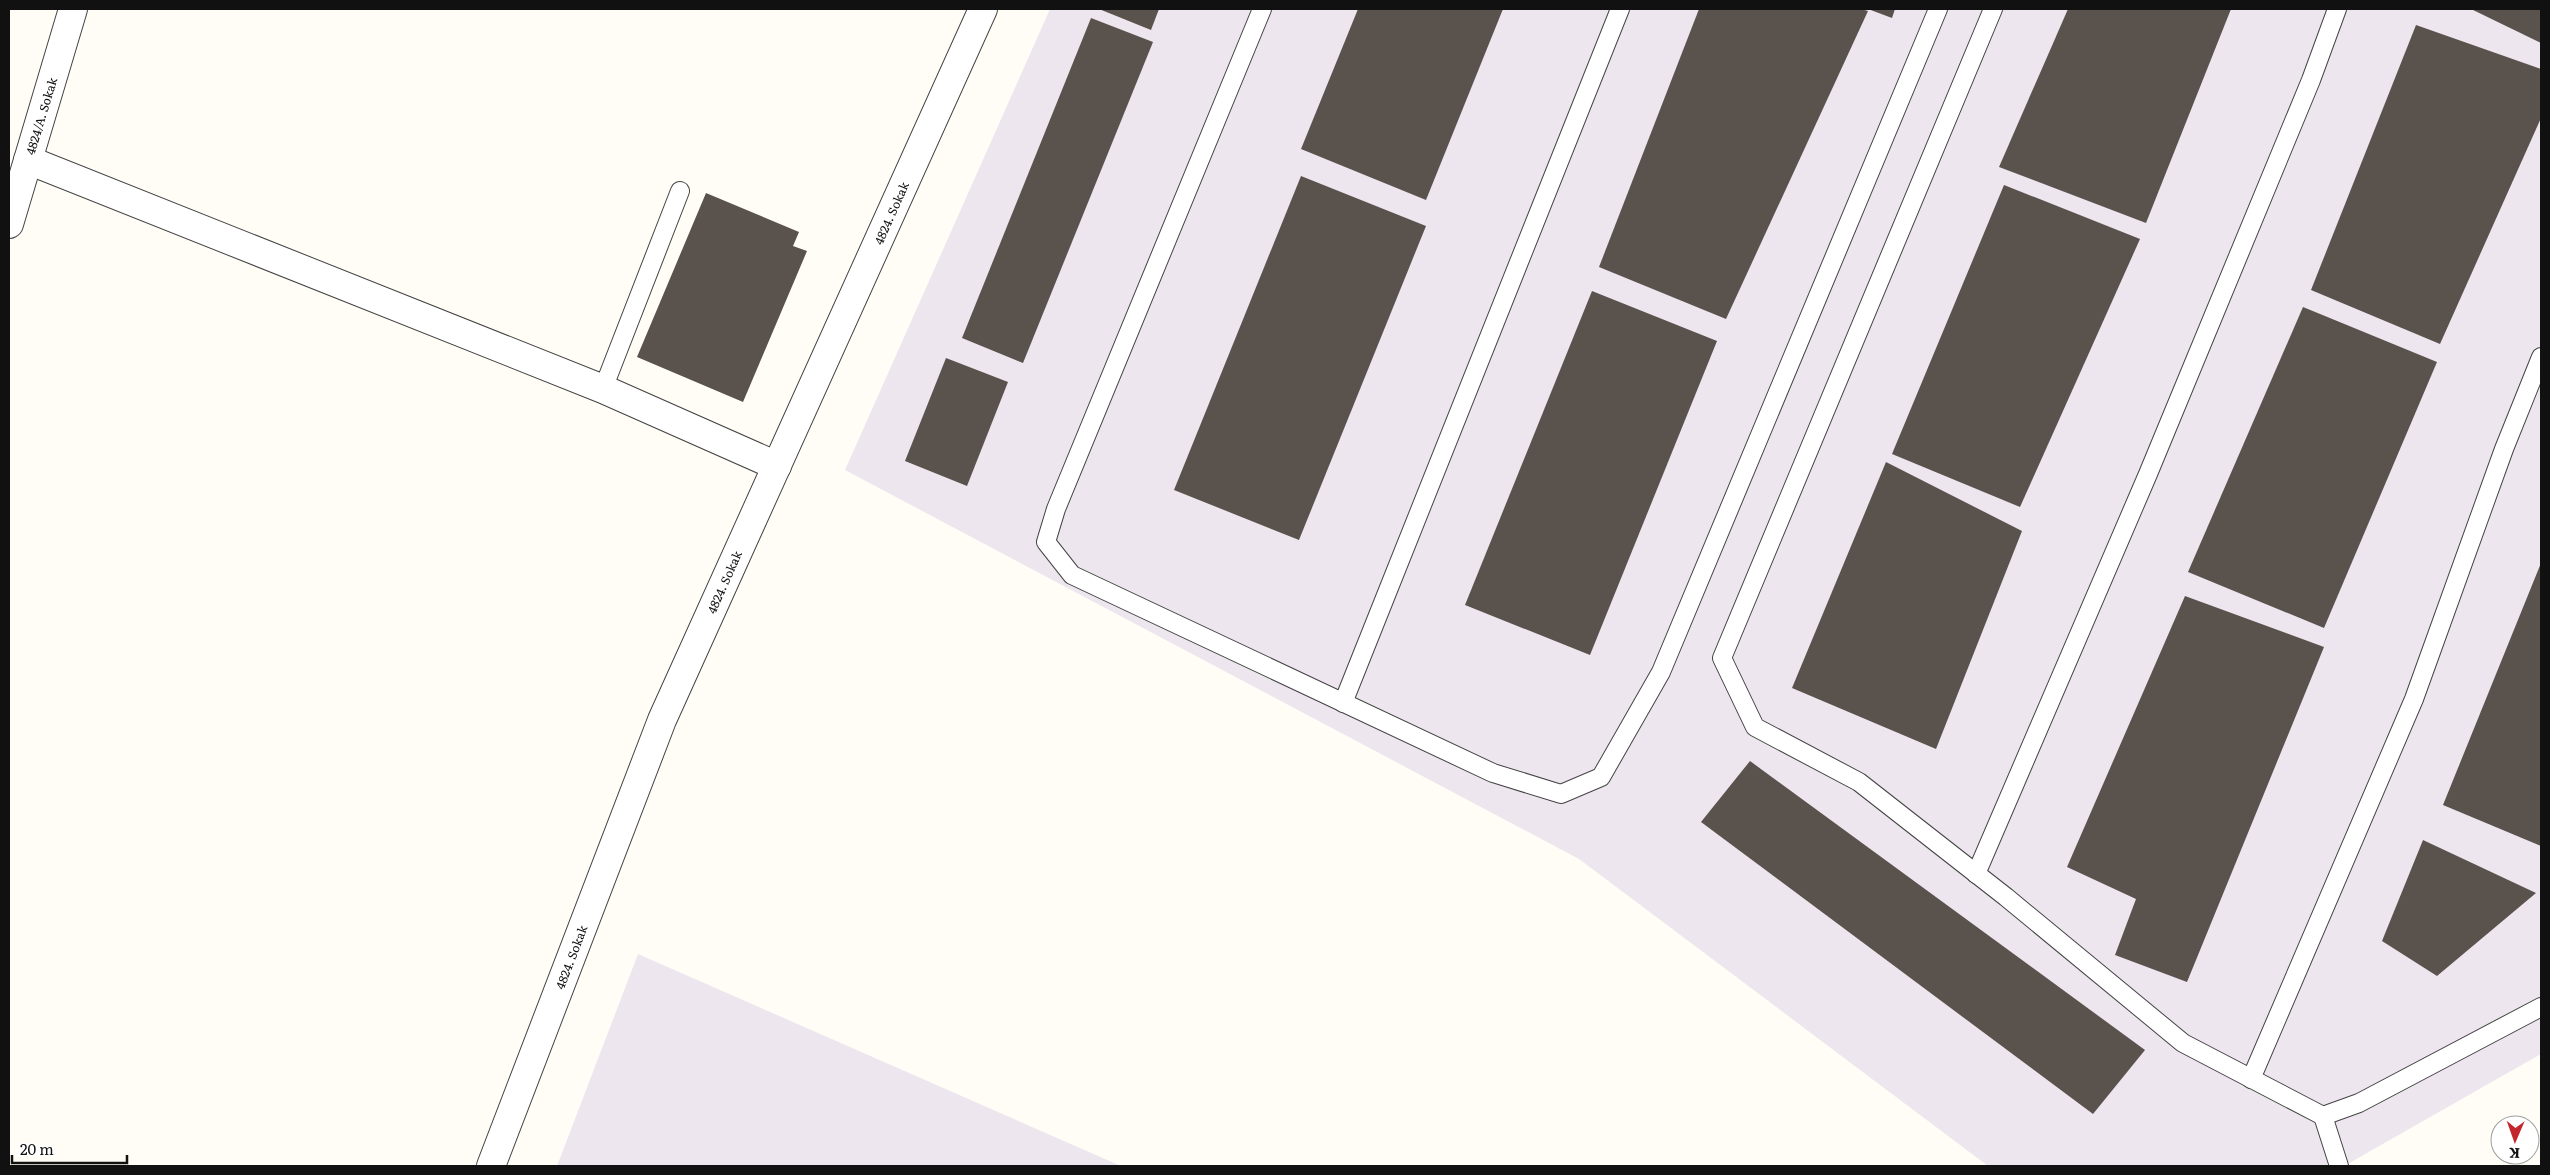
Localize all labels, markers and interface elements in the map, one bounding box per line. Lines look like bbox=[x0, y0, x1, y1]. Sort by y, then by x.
street label: 4824/A. Sokak bbox=[21, 74, 62, 157]
street label: 4824. Sokak bbox=[869, 178, 913, 247]
street label: 4824. Sokak bbox=[702, 547, 746, 616]
street label: 4824. Sokak bbox=[551, 922, 592, 992]
north arrow bbox=[2490, 1115, 2540, 1165]
scale bar bbox=[12, 1132, 128, 1164]
text: 20 m bbox=[20, 1137, 54, 1160]
text: K bbox=[2509, 1144, 2520, 1164]

